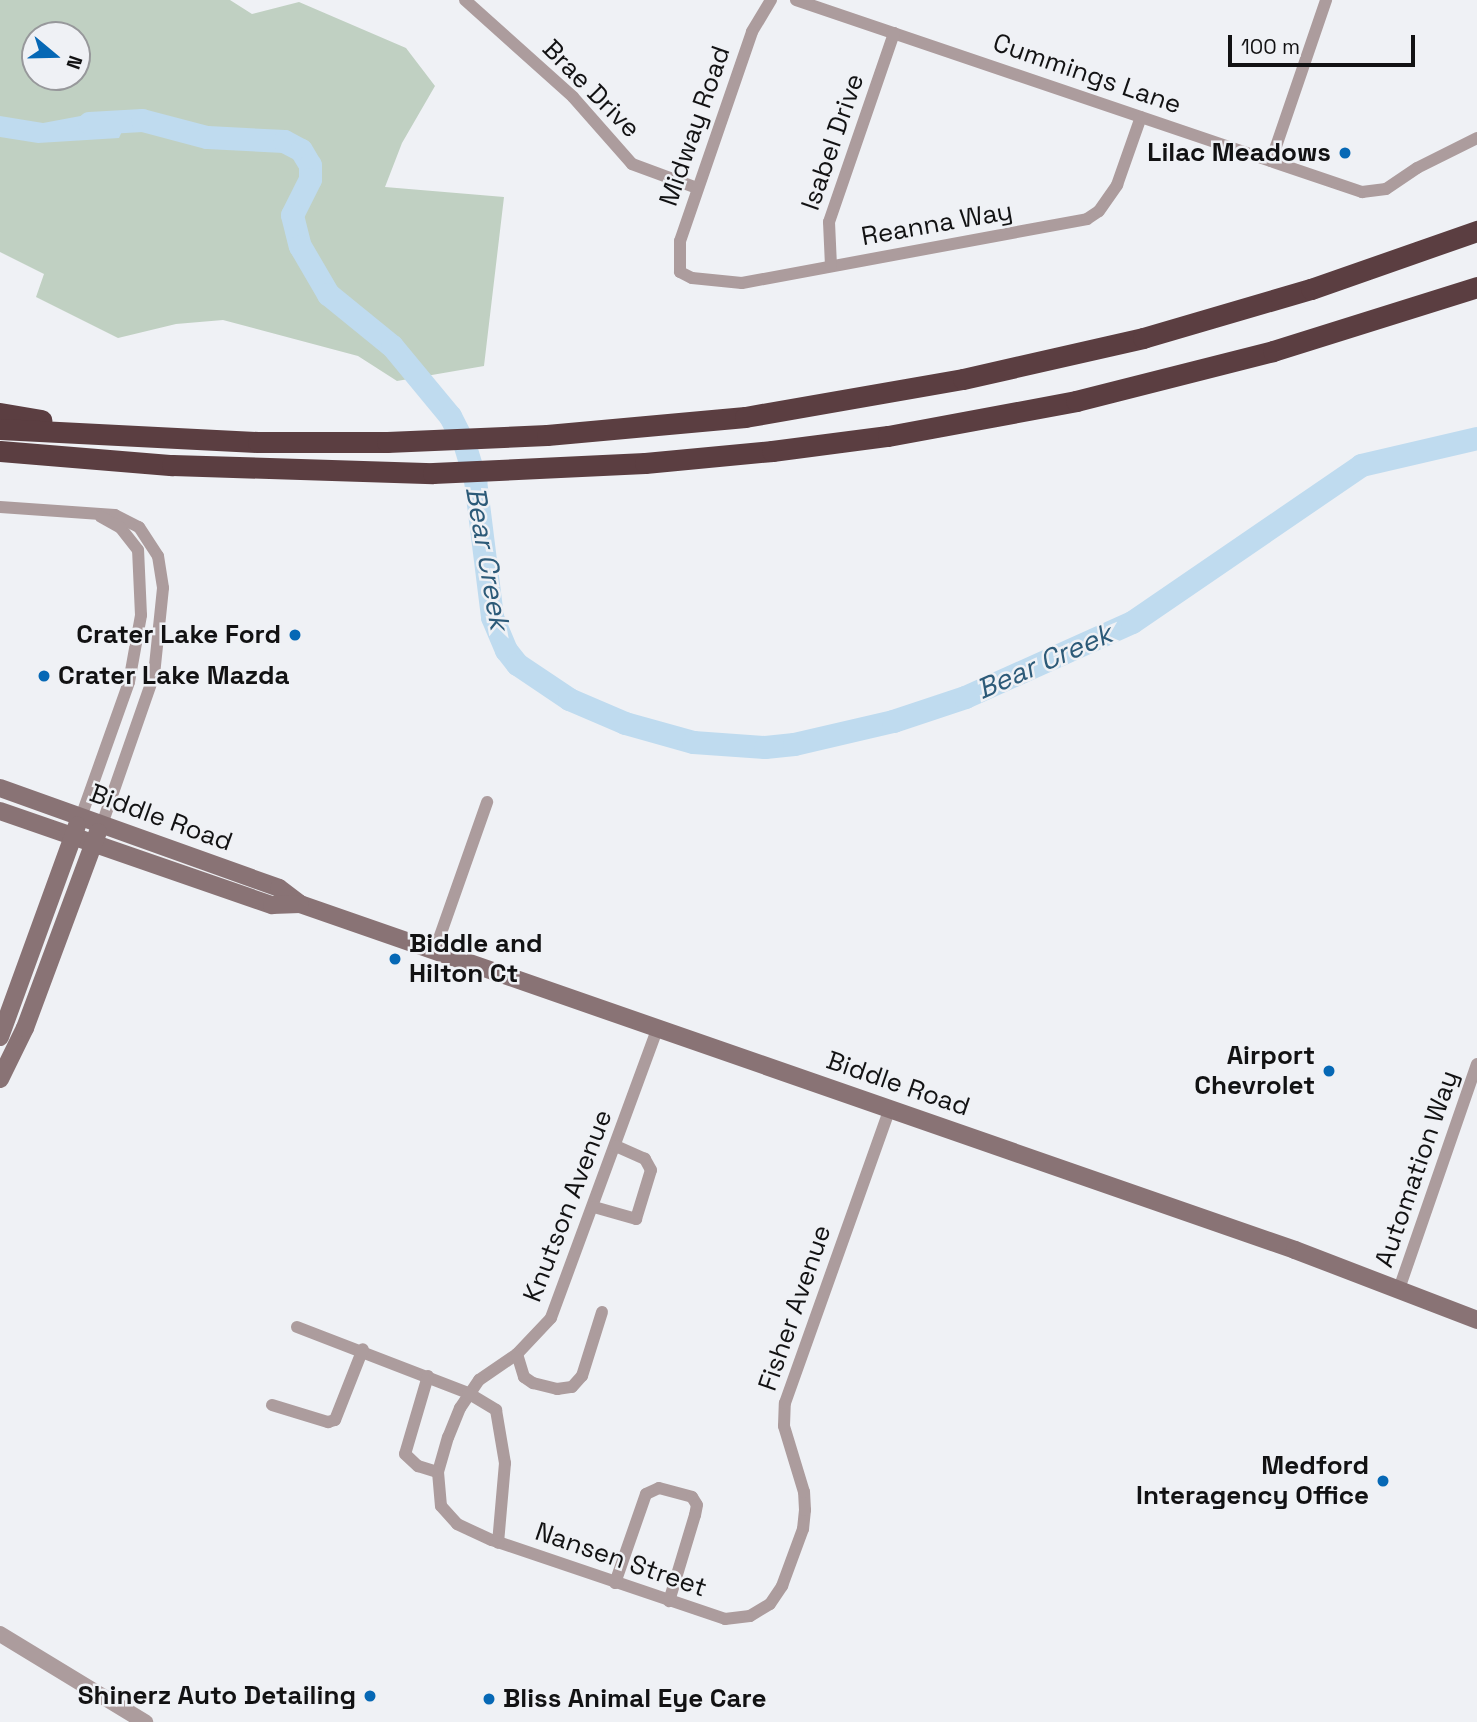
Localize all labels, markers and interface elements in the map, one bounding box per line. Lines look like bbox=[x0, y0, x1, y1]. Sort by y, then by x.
north arrow bbox=[21, 21, 91, 91]
scale bar bbox=[1232, 21, 1419, 65]
street label: Cummings Lane bbox=[989, 27, 1185, 121]
text: 100 m bbox=[1241, 33, 1300, 60]
street label: Brae Drive bbox=[536, 34, 646, 144]
street label: Midway Road bbox=[653, 42, 737, 210]
text: N bbox=[61, 52, 88, 72]
street label: Isabel Drive bbox=[795, 70, 871, 214]
place label: Lilac Meadows bbox=[1147, 137, 1331, 169]
marker: Lilac Meadows bbox=[1337, 145, 1353, 161]
street label: Reanna Way bbox=[859, 195, 1015, 253]
water label: Bear Creek bbox=[459, 484, 517, 632]
water label: Bear Creek bbox=[971, 616, 1117, 706]
place label: Crater Lake Ford bbox=[76, 619, 281, 651]
marker: Crater Lake Ford bbox=[287, 627, 303, 643]
place label: Crater Lake Mazda bbox=[58, 660, 290, 692]
marker: Crater Lake Mazda bbox=[36, 668, 52, 684]
street label: Biddle Road bbox=[86, 778, 236, 858]
place label: Biddle and Hilton Ct bbox=[409, 928, 543, 990]
marker: Biddle and Hilton Ct bbox=[387, 951, 403, 967]
place label: Airport Chevrolet bbox=[1194, 1040, 1315, 1102]
street label: Biddle Road bbox=[822, 1045, 974, 1123]
marker: Airport Chevrolet bbox=[1321, 1063, 1337, 1079]
street label: Automation Way bbox=[1369, 1066, 1465, 1272]
street label: Knutson Avenue bbox=[517, 1105, 619, 1307]
street label: Fisher Avenue bbox=[752, 1221, 838, 1395]
place label: Medford Interagency Office bbox=[1136, 1450, 1369, 1512]
marker: Medford Interagency Office bbox=[1375, 1473, 1391, 1489]
street label: Nansen Street bbox=[531, 1516, 711, 1604]
place label: Shinerz Auto Detailing bbox=[77, 1680, 356, 1712]
place label: Bliss Animal Eye Care bbox=[503, 1683, 767, 1715]
marker: Shinerz Auto Detailing bbox=[362, 1688, 378, 1704]
marker: Bliss Animal Eye Care bbox=[481, 1691, 497, 1707]

